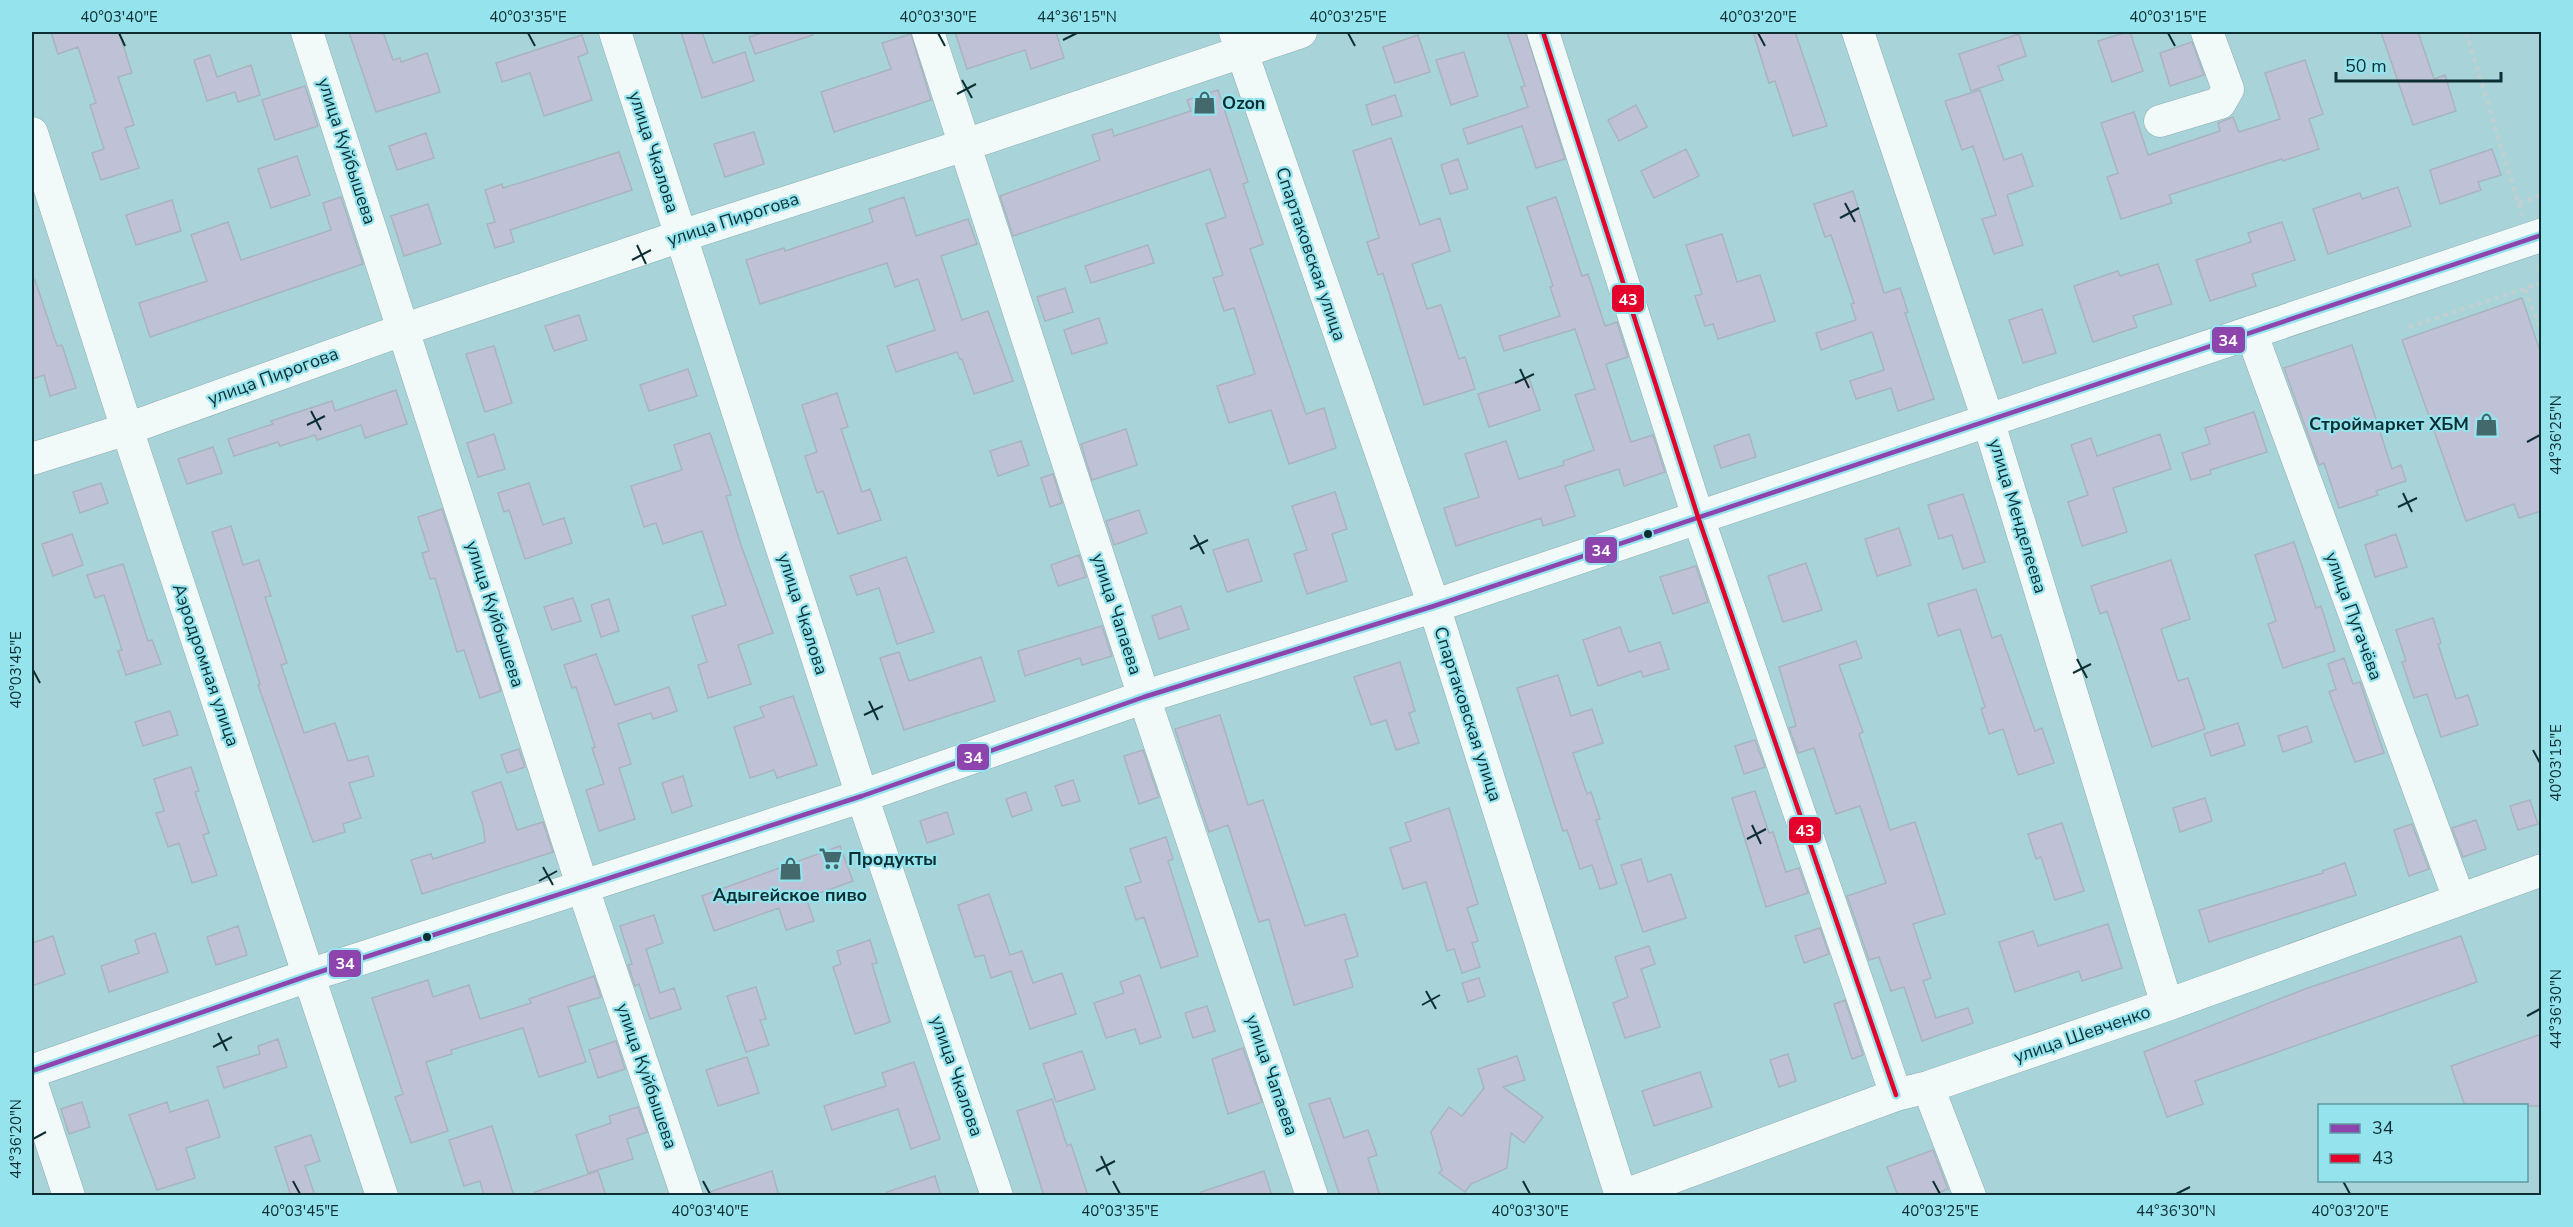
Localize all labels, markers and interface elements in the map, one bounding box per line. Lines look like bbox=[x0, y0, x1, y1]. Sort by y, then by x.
text: 40°03'40"E bbox=[80, 7, 158, 27]
text: 40°03'35"E bbox=[489, 7, 567, 27]
text: 40°03'30"E bbox=[899, 7, 977, 27]
text: 44°36'15"N bbox=[1037, 7, 1117, 27]
text: 40°03'25"E bbox=[1309, 7, 1387, 27]
text: 40°03'20"E bbox=[1719, 7, 1797, 27]
text: 40°03'15"E bbox=[2129, 7, 2207, 27]
scale bar bbox=[2336, 45, 2501, 83]
text: 50 m bbox=[2345, 54, 2387, 78]
street label: улица Куйбышева bbox=[312, 75, 382, 227]
street label: улица Чкалова bbox=[623, 88, 685, 216]
shop icon: Ozon bbox=[1191, 90, 1217, 116]
place label: Ozon bbox=[1222, 91, 1265, 115]
street label: Спартаковская улица bbox=[1270, 164, 1352, 344]
street label: улица Пирогова bbox=[664, 186, 802, 252]
line badge: 43 bbox=[1611, 284, 1645, 313]
text: 43 bbox=[1618, 289, 1638, 311]
line badge: 34 bbox=[2211, 326, 2246, 354]
text: 34 bbox=[2218, 330, 2238, 352]
street label: улица Пирогова bbox=[204, 341, 342, 411]
text: 44°36'25"N bbox=[2546, 395, 2566, 475]
shop icon: Строймаркет ХБМ bbox=[2474, 411, 2500, 437]
place label: Строймаркет ХБМ bbox=[2309, 412, 2469, 436]
street label: улица Менделеева bbox=[1983, 436, 2053, 596]
unlabelled marker bbox=[1642, 528, 1654, 540]
line badge: 34 bbox=[1584, 536, 1618, 564]
street label: улица Куйбышева bbox=[460, 538, 530, 690]
text: 34 bbox=[1591, 540, 1611, 562]
street label: улица Пугачёва bbox=[2320, 549, 2388, 683]
street label: улица Чкалова bbox=[772, 550, 834, 678]
street label: улица Чапаева bbox=[1086, 550, 1148, 678]
street label: Аэродромная улица bbox=[167, 580, 245, 750]
street label: Спартаковская улица bbox=[1428, 624, 1508, 804]
text: 40°03'45"E bbox=[6, 631, 26, 709]
text: 40°03'15"E bbox=[2546, 724, 2566, 802]
line badge: 34 bbox=[956, 743, 990, 771]
text: 34 bbox=[963, 747, 983, 769]
line badge: 43 bbox=[1788, 816, 1822, 844]
text: 43 bbox=[1795, 820, 1815, 842]
supermarket icon: Продукты bbox=[817, 846, 843, 872]
place label: Продукты bbox=[848, 847, 937, 871]
shop icon: Адыгейское пиво bbox=[777, 856, 803, 882]
place label: Адыгейское пиво bbox=[713, 883, 867, 907]
unlabelled marker bbox=[421, 931, 433, 943]
line badge: 34 bbox=[328, 949, 362, 978]
text: 34 bbox=[335, 953, 355, 975]
text: 44°36'30"N bbox=[2546, 969, 2566, 1049]
street label: улица Шевченко bbox=[2010, 999, 2154, 1069]
street label: улица Куйбышева bbox=[611, 1000, 683, 1152]
street label: улица Чапаева bbox=[1240, 1011, 1304, 1139]
street label: улица Чкалова bbox=[925, 1012, 989, 1140]
text: 44°36'20"N bbox=[6, 1099, 26, 1179]
legend bbox=[2318, 1104, 2528, 1182]
text: 34 bbox=[2372, 1116, 2394, 1140]
text: 43 bbox=[2372, 1146, 2394, 1170]
text: 40°03'45"E bbox=[261, 1201, 339, 1221]
text: 40°03'40"E bbox=[671, 1201, 749, 1221]
text: 40°03'35"E bbox=[1081, 1201, 1159, 1221]
text: 40°03'30"E bbox=[1491, 1201, 1569, 1221]
text: 40°03'25"E bbox=[1901, 1201, 1979, 1221]
text: 44°36'30"N bbox=[2136, 1201, 2216, 1221]
text: 40°03'20"E bbox=[2311, 1201, 2389, 1221]

